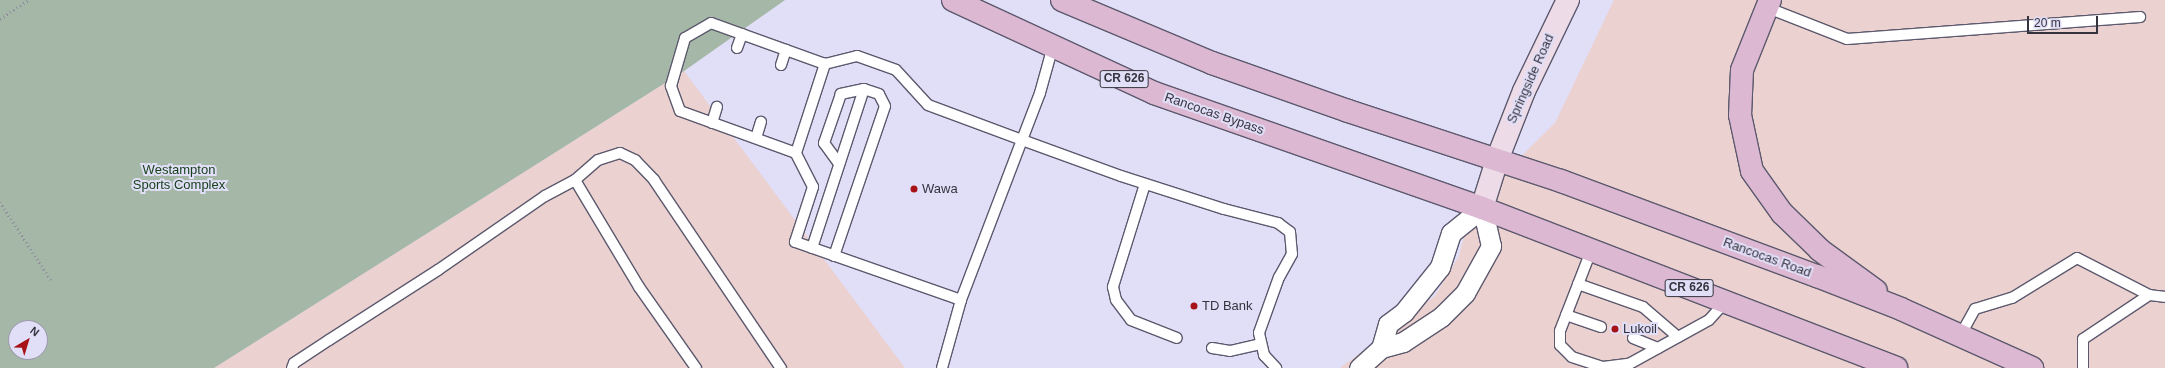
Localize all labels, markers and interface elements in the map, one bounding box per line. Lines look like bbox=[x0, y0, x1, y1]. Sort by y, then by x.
scale bar bbox=[2029, 8, 2100, 34]
text: 20 m bbox=[2034, 16, 2061, 30]
street label: Springside Road bbox=[1504, 32, 1558, 126]
road number: CR 626 bbox=[1099, 69, 1149, 89]
street label: Rancocas Bypass bbox=[1162, 90, 1266, 138]
park label: Westampton Sports Complex bbox=[133, 163, 225, 194]
place label: Wawa bbox=[922, 181, 958, 197]
marker: Wawa bbox=[909, 184, 919, 194]
street label: Rancocas Road bbox=[1721, 235, 1813, 281]
road number: CR 626 bbox=[1664, 278, 1714, 298]
place label: TD Bank bbox=[1202, 298, 1253, 314]
marker: TD Bank bbox=[1189, 301, 1199, 311]
north arrow bbox=[8, 320, 48, 360]
place label: Lukoil bbox=[1623, 321, 1657, 337]
text: N bbox=[28, 324, 42, 339]
marker: Lukoil bbox=[1610, 324, 1620, 334]

